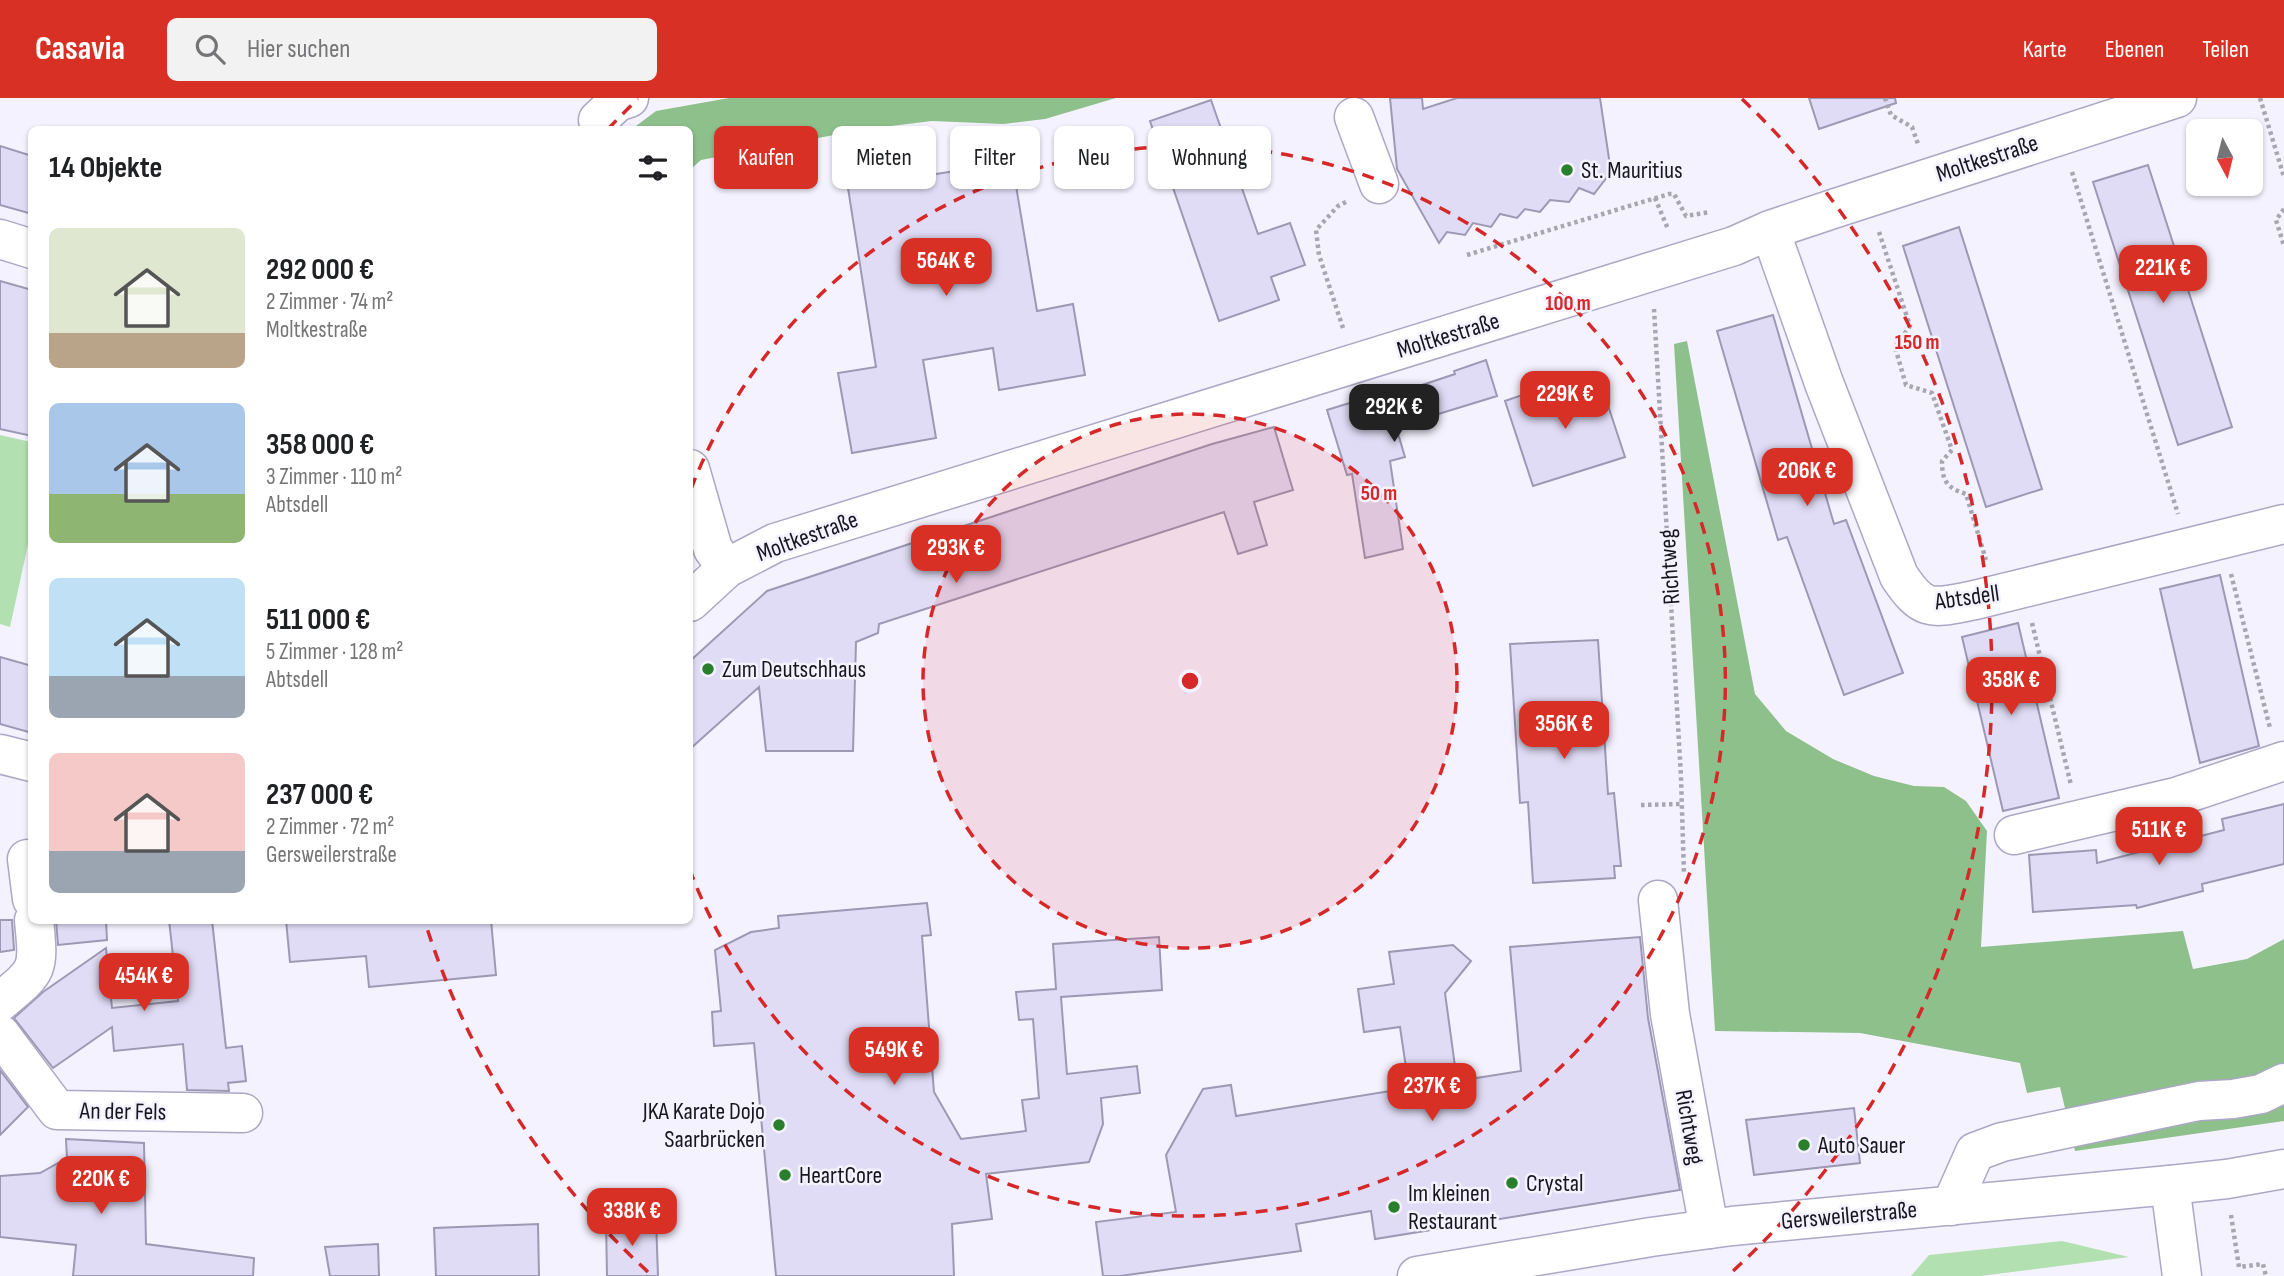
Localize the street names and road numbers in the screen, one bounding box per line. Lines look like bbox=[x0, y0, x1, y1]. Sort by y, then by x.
street label: Moltkestraße bbox=[1932, 128, 2042, 189]
street label: Moltkestraße bbox=[1393, 306, 1503, 365]
street label: Moltkestraße bbox=[752, 505, 862, 568]
street label: Richtweg bbox=[1652, 528, 1687, 606]
street label: Abtsdell bbox=[1932, 579, 2001, 617]
street label: Richtweg bbox=[1669, 1087, 1710, 1167]
street label: An der Fels bbox=[78, 1096, 167, 1127]
street label: Gersweilerstraße bbox=[1780, 1195, 1918, 1236]

